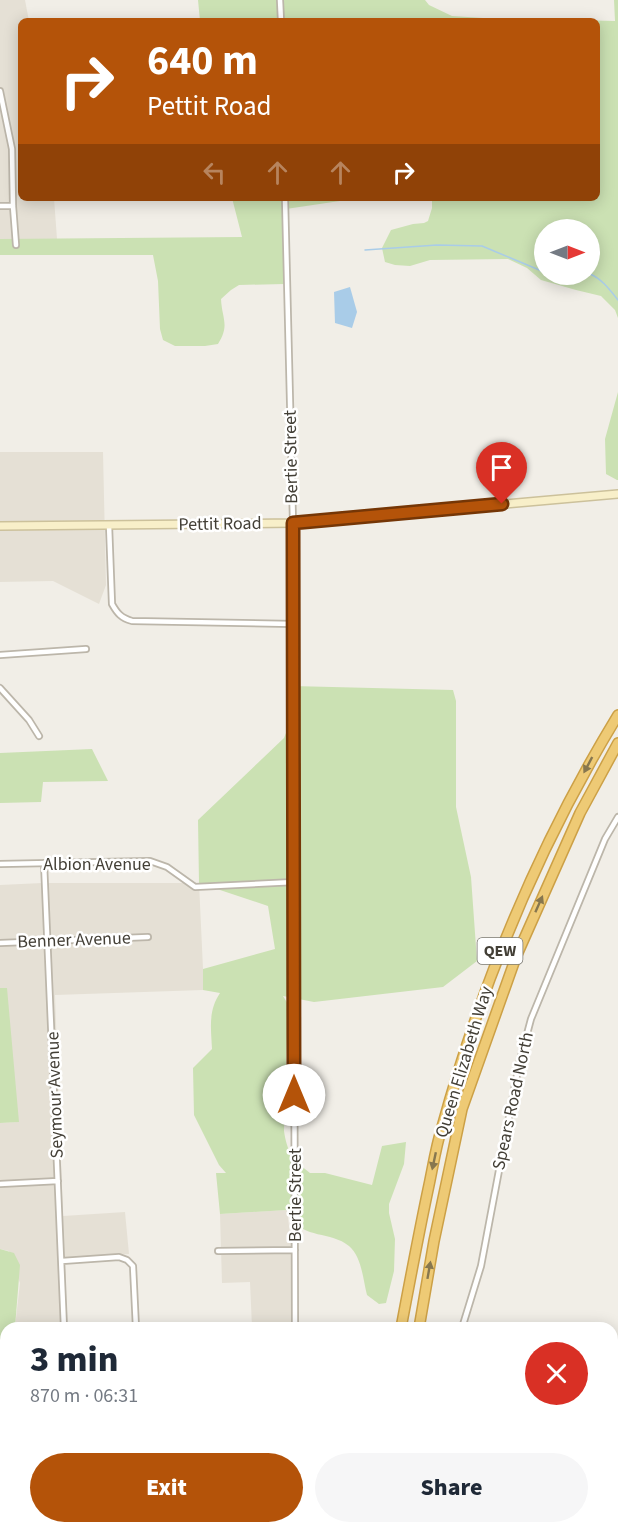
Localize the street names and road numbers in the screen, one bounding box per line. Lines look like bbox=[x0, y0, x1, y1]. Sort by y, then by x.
street label: Bertie Street bbox=[278, 410, 304, 504]
street label: Pettit Road bbox=[178, 511, 262, 537]
street label: Albion Avenue bbox=[43, 852, 151, 877]
street label: Benner Avenue bbox=[17, 926, 131, 954]
road number: QEW bbox=[478, 938, 522, 964]
street label: Queen Elizabeth Way bbox=[429, 983, 499, 1141]
street label: Spears Road North bbox=[486, 1030, 540, 1172]
street label: Seymour Avenue bbox=[40, 1031, 70, 1159]
street label: Bertie Street bbox=[283, 1148, 308, 1242]

